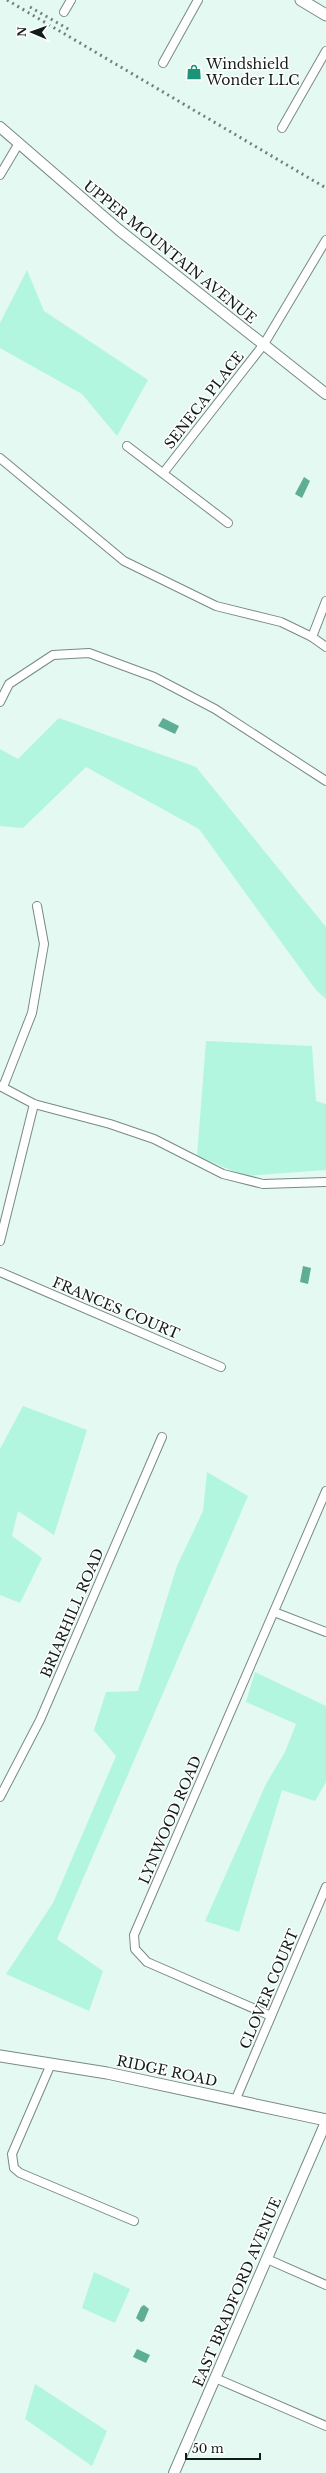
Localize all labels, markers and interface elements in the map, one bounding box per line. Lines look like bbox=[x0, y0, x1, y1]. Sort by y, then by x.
north arrow bbox=[12, 12, 52, 52]
text: N bbox=[15, 26, 29, 37]
place label: Windshield Wonder LLC bbox=[205, 55, 300, 89]
shop icon: Windshield Wonder LLC bbox=[185, 63, 203, 81]
street label: UPPER MOUNTAIN AVENUE bbox=[80, 177, 260, 327]
street label: SENECA PLACE bbox=[160, 347, 248, 453]
street label: FRANCES COURT bbox=[50, 1273, 182, 1343]
street label: BRIARHILL ROAD bbox=[37, 1546, 107, 1680]
street label: LYNWOOD ROAD bbox=[135, 1753, 205, 1887]
street label: CLOVER COURT bbox=[236, 1926, 302, 2052]
street label: RIDGE ROAD bbox=[115, 2052, 219, 2090]
street label: EAST BRADFORD AVENUE bbox=[189, 2194, 285, 2390]
scale bar bbox=[186, 2435, 260, 2461]
text: 50 m bbox=[192, 2441, 224, 2456]

